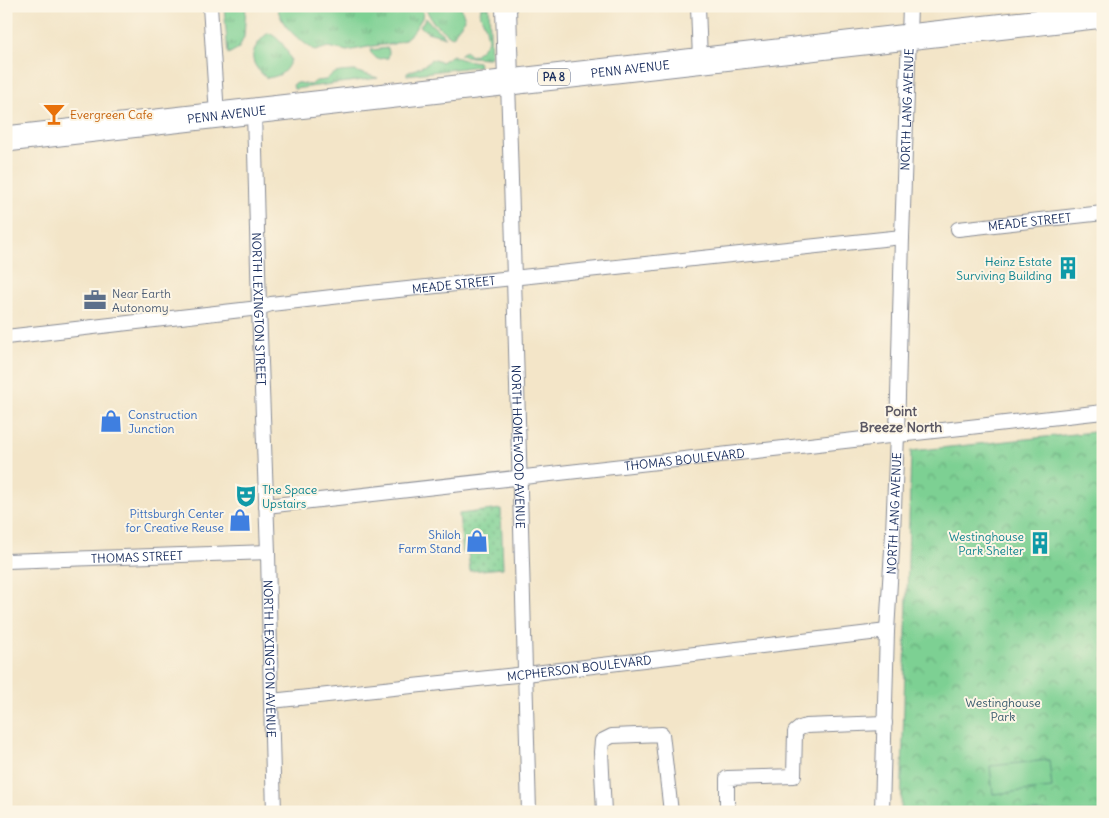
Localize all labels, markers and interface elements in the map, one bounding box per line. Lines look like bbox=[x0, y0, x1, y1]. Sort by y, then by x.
street label: NORTH LANG AVENUE bbox=[897, 48, 916, 171]
street label: PENN AVENUE bbox=[590, 57, 670, 80]
road number: PA 8 bbox=[538, 68, 570, 86]
bar icon: Evergreen Cafe bbox=[41, 101, 67, 127]
street label: PENN AVENUE bbox=[186, 102, 267, 126]
place label: Evergreen Cafe bbox=[70, 107, 153, 122]
street label: MEADE STREET bbox=[987, 209, 1072, 233]
street label: NORTH LEXINGTON STREET bbox=[250, 232, 269, 386]
place label: Heinz Estate Surviving Building bbox=[956, 254, 1052, 283]
building icon: Heinz Estate Surviving Building bbox=[1055, 255, 1081, 281]
street label: MEADE STREET bbox=[411, 272, 496, 296]
place label: Near Earth Autonomy bbox=[112, 286, 171, 315]
office icon: Near Earth Autonomy bbox=[82, 287, 108, 313]
street label: NORTH HOMEWOOD AVENUE bbox=[509, 365, 529, 529]
district label: Point Breeze North bbox=[860, 402, 942, 436]
place label: Construction Junction bbox=[128, 407, 197, 436]
shop icon: Construction Junction bbox=[98, 408, 124, 434]
street label: THOMAS BOULEVARD bbox=[623, 445, 745, 473]
street label: NORTH LANG AVENUE bbox=[883, 452, 904, 575]
place label: The Space Upstairs bbox=[262, 482, 317, 511]
theatre icon: The Space Upstairs bbox=[233, 483, 259, 509]
place label: Pittsburgh Center for Creative Reuse bbox=[125, 506, 224, 535]
shop icon: Pittsburgh Center for Creative Reuse bbox=[227, 507, 253, 533]
place label: Shiloh Farm Stand bbox=[398, 527, 461, 556]
shop icon: Shiloh Farm Stand bbox=[464, 528, 490, 554]
place label: Westinghouse Park Shelter bbox=[949, 529, 1024, 558]
building icon: Westinghouse Park Shelter bbox=[1027, 530, 1053, 556]
street label: THOMAS STREET bbox=[91, 547, 183, 566]
street label: NORTH LEXINGTON AVENUE bbox=[261, 580, 279, 738]
street label: MCPHERSON BOULEVARD bbox=[506, 652, 652, 683]
park label: Westinghouse Park bbox=[965, 695, 1041, 724]

